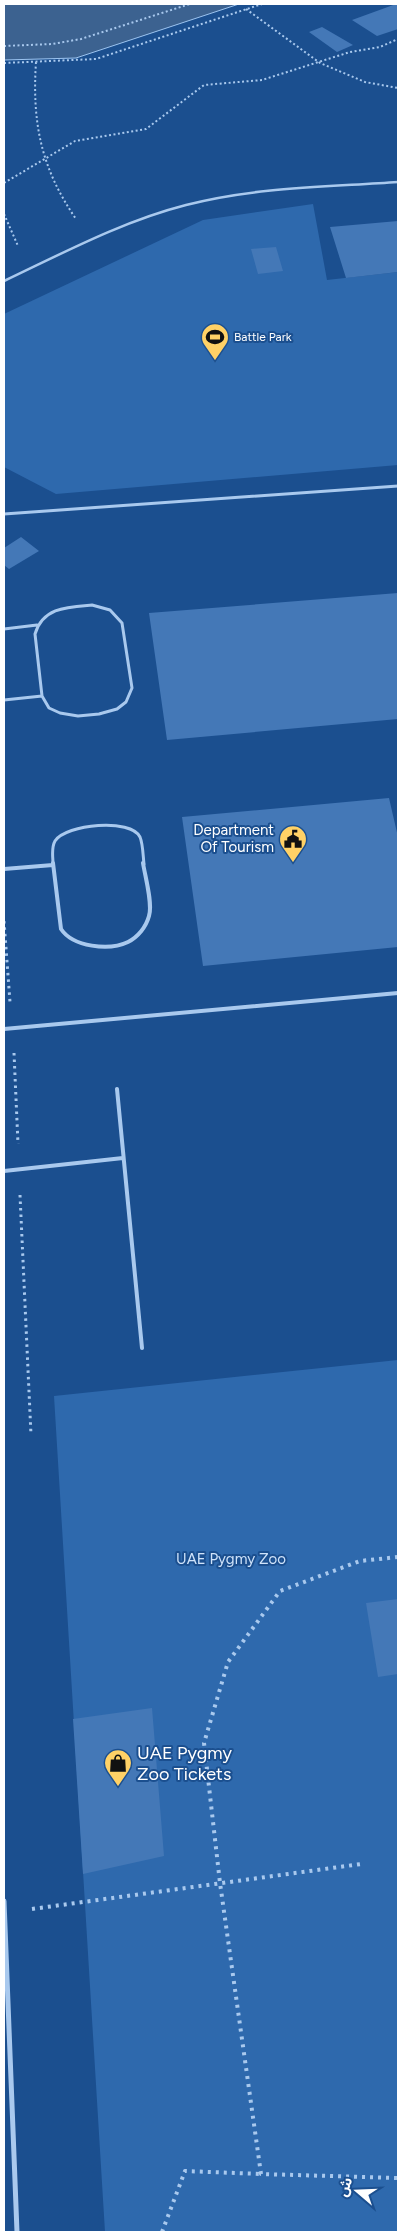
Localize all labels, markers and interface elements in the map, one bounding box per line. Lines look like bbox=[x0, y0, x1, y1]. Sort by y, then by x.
sports icon: Battle Park bbox=[200, 322, 230, 361]
place label: Battle Park bbox=[234, 330, 292, 344]
place label: Department Of Tourism bbox=[193, 821, 274, 856]
public building icon: Department Of Tourism bbox=[278, 824, 308, 863]
park label: UAE Pygmy Zoo bbox=[176, 1550, 286, 1568]
place label: UAE Pygmy Zoo Tickets bbox=[137, 1742, 232, 1785]
shop icon: UAE Pygmy Zoo Tickets bbox=[103, 1748, 133, 1787]
north arrow bbox=[332, 2166, 382, 2216]
text: ش bbox=[334, 2175, 356, 2199]

